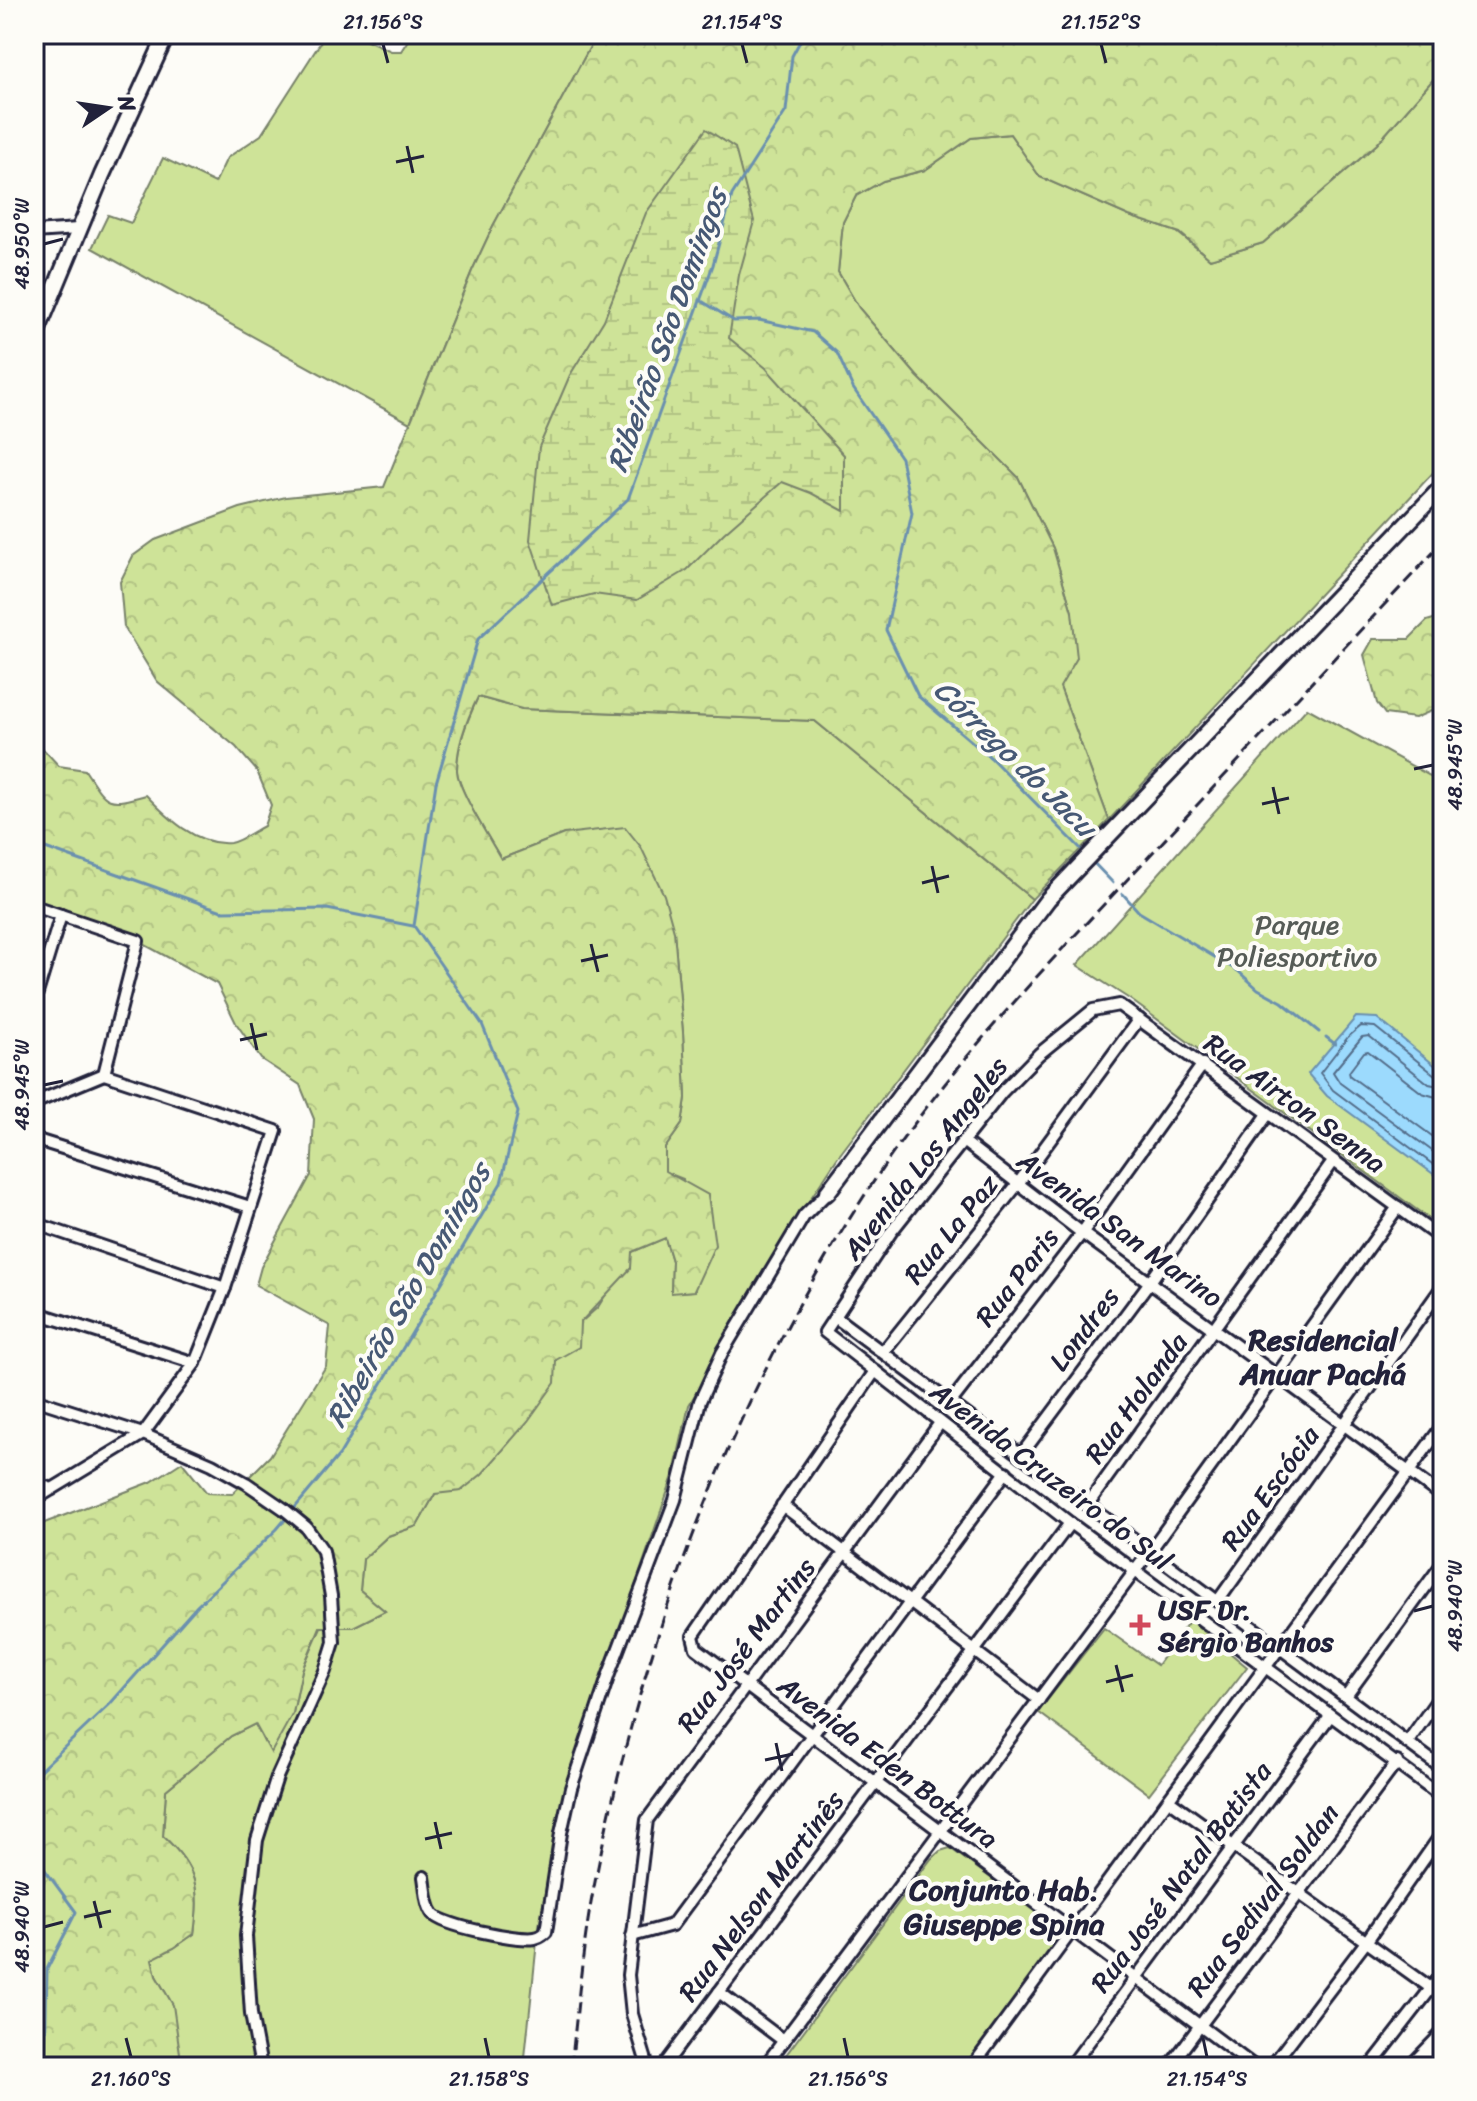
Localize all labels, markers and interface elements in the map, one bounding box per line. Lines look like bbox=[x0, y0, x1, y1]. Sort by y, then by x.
text: 21.156°S bbox=[343, 5, 423, 40]
text: 21.154°S bbox=[702, 5, 783, 40]
text: 21.152°S bbox=[1061, 5, 1141, 40]
north arrow bbox=[68, 68, 148, 148]
text: N bbox=[106, 91, 148, 116]
water label: Ribeirão São Domingos bbox=[591, 177, 745, 479]
text: 48.950°W bbox=[5, 198, 40, 290]
water label: Córrego do Jacu bbox=[920, 665, 1112, 853]
text: 48.945°W bbox=[1438, 719, 1473, 811]
park label: Parque Poliesportivo bbox=[1217, 900, 1377, 981]
street label: Rua Airton Senna bbox=[1193, 1020, 1397, 1186]
text: 48.945°W bbox=[5, 1039, 40, 1131]
street label: Avenida Los Angeles bbox=[829, 1045, 1021, 1272]
street label: Avenida San Marino bbox=[1006, 1136, 1234, 1321]
water label: Ribeirão São Domingos bbox=[310, 1149, 508, 1438]
street label: Rua La Paz bbox=[891, 1162, 1012, 1295]
street label: Rua Paris bbox=[962, 1216, 1072, 1338]
street label: Londres bbox=[1036, 1276, 1132, 1382]
district label: Residencial Anuar Pachá bbox=[1238, 1313, 1406, 1401]
street label: Rua Holanda bbox=[1071, 1321, 1201, 1474]
street label: Avenida Cruzeiro do Sul bbox=[918, 1367, 1184, 1585]
street label: Rua Escócia bbox=[1207, 1414, 1333, 1561]
street label: Rua José Martins bbox=[663, 1546, 829, 1744]
text: 48.940°W bbox=[1438, 1559, 1473, 1652]
place label: USF Dr. Sérgio Banhos bbox=[1157, 1585, 1335, 1666]
marker: USF Dr. Sérgio Banhos bbox=[1129, 1614, 1151, 1636]
street label: Avenida Eden Bottura bbox=[766, 1661, 1009, 1862]
street label: Rua José Natal Batista bbox=[1077, 1750, 1285, 2004]
street label: Rua Nelson Martinês bbox=[665, 1779, 857, 2013]
street label: Rua Sedival Soldan bbox=[1173, 1792, 1353, 2008]
district label: Conjunto Hab. Giuseppe Spina bbox=[904, 1863, 1105, 1951]
text: 48.940°W bbox=[5, 1880, 40, 1973]
text: 21.160°S bbox=[91, 2062, 171, 2097]
text: 21.158°S bbox=[449, 2062, 530, 2097]
text: 21.156°S bbox=[808, 2062, 888, 2097]
text: 21.154°S bbox=[1167, 2062, 1248, 2097]

